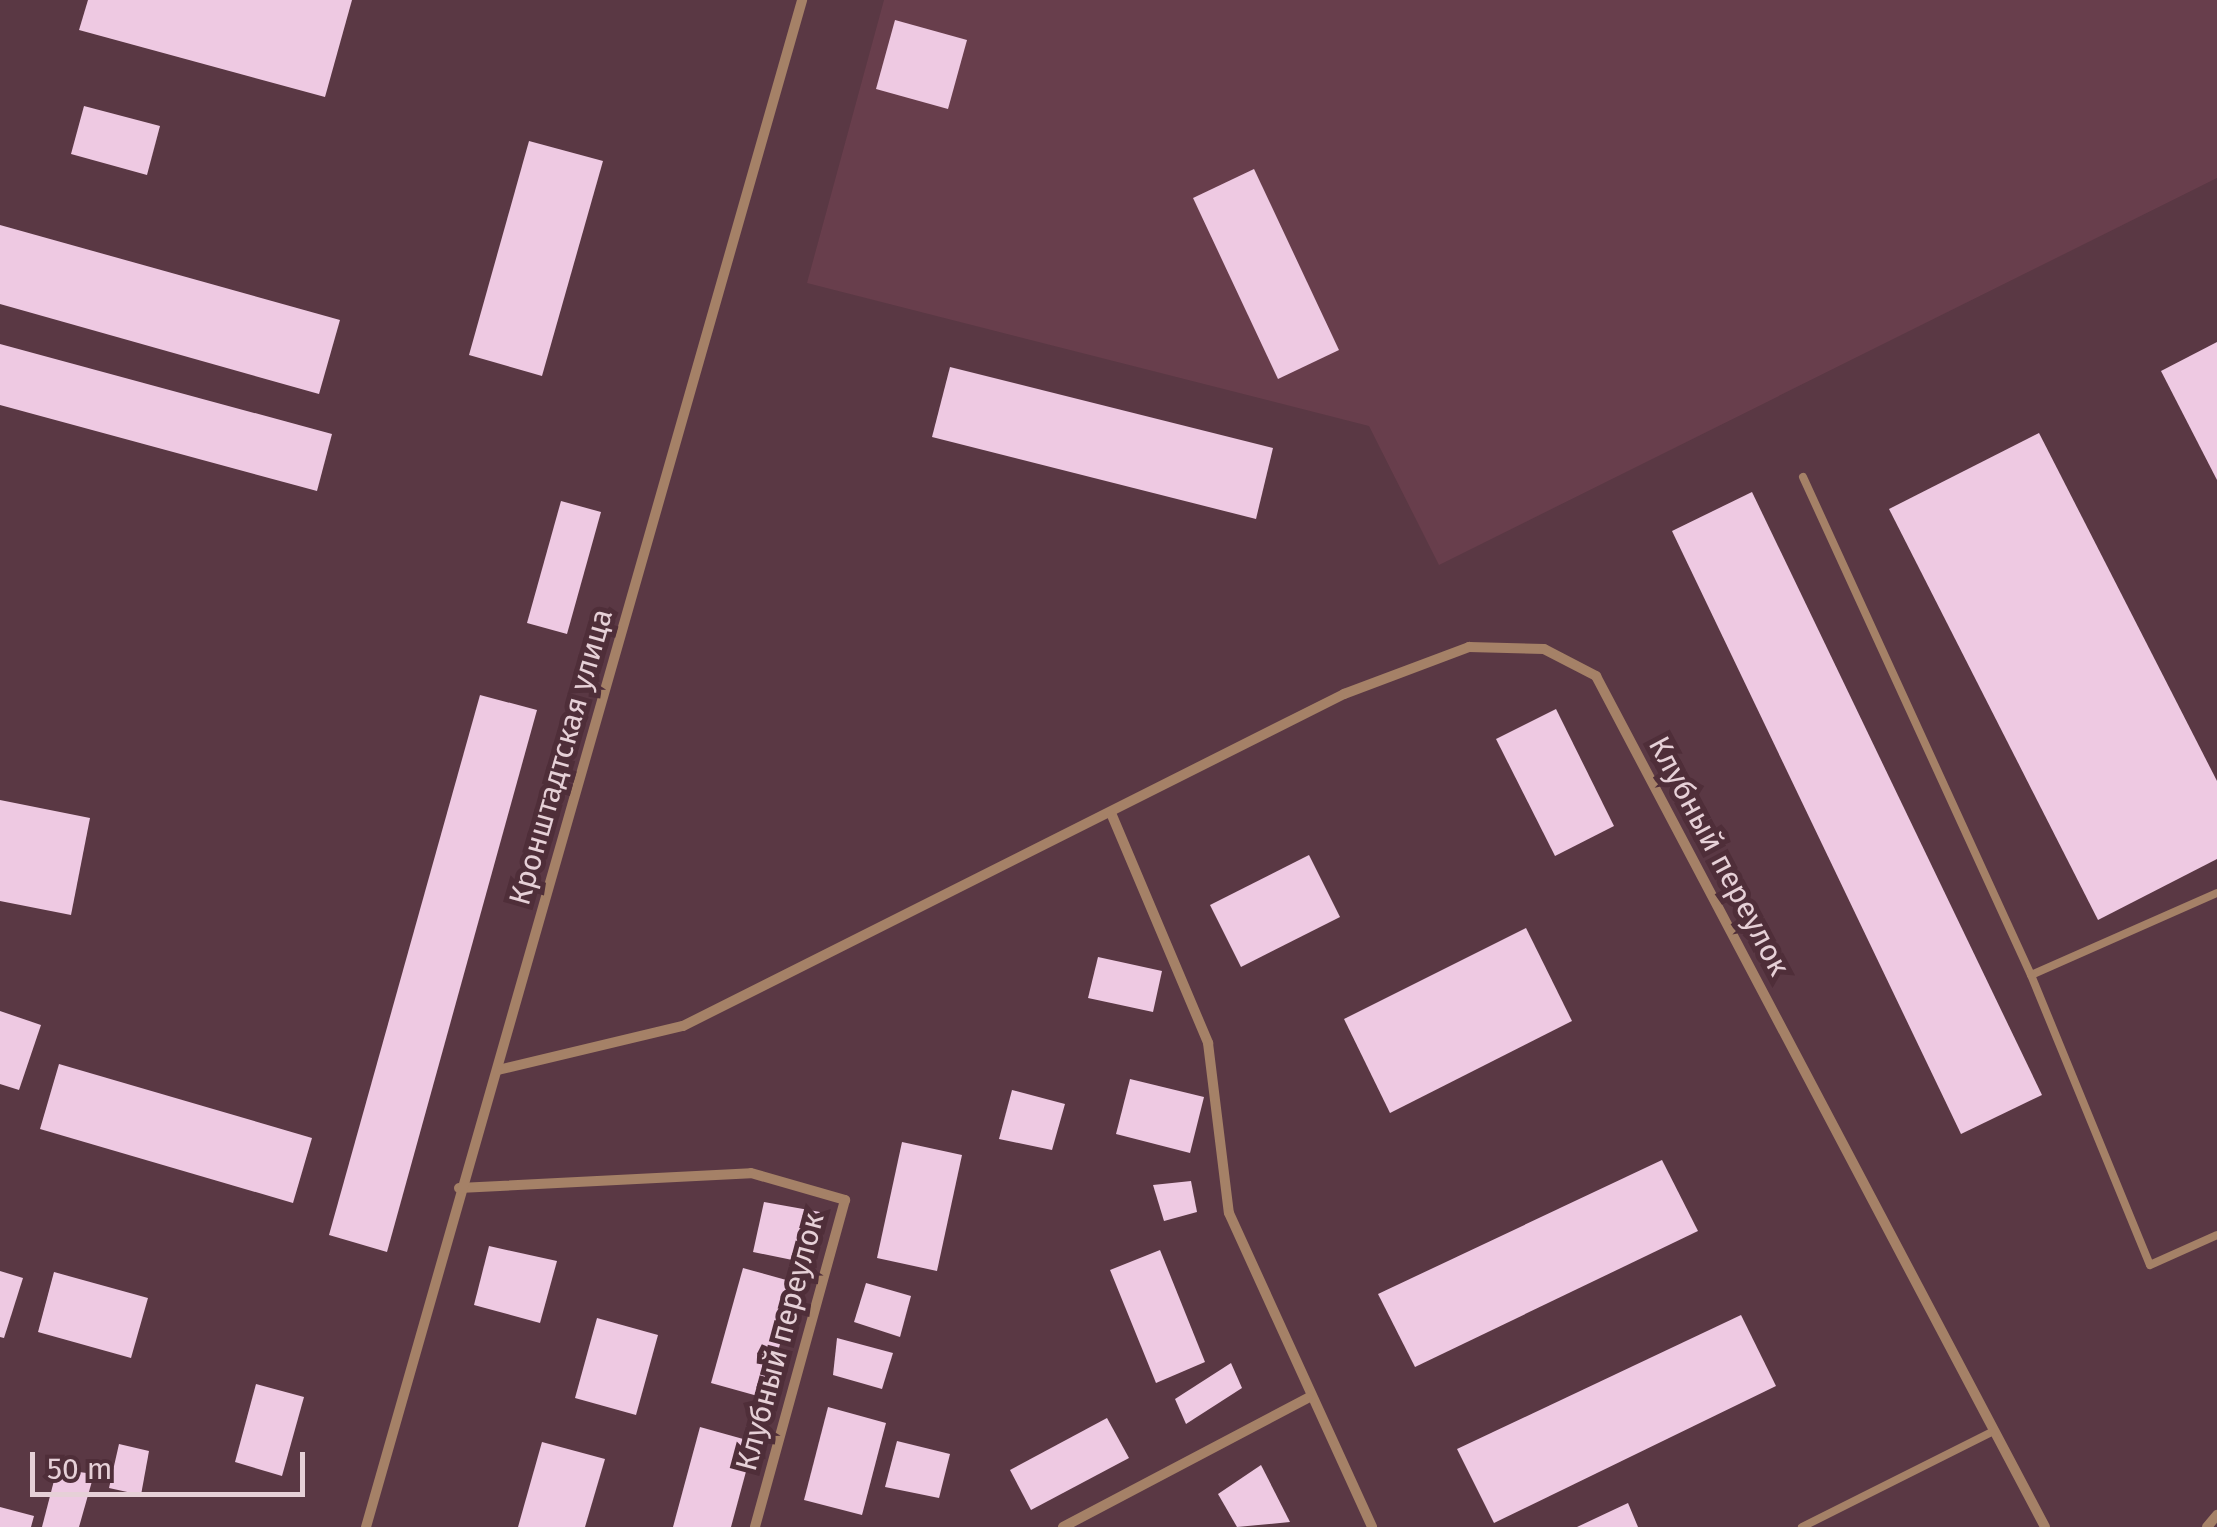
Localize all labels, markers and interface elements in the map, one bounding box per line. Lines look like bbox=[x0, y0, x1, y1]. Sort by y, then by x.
street label: Кронштадтская улица bbox=[501, 605, 621, 909]
street label: Клубный переулок bbox=[1641, 730, 1797, 982]
street label: Клубный переулок bbox=[728, 1209, 832, 1475]
scale bar bbox=[35, 1432, 310, 1494]
text: 50 m bbox=[47, 1451, 112, 1487]

